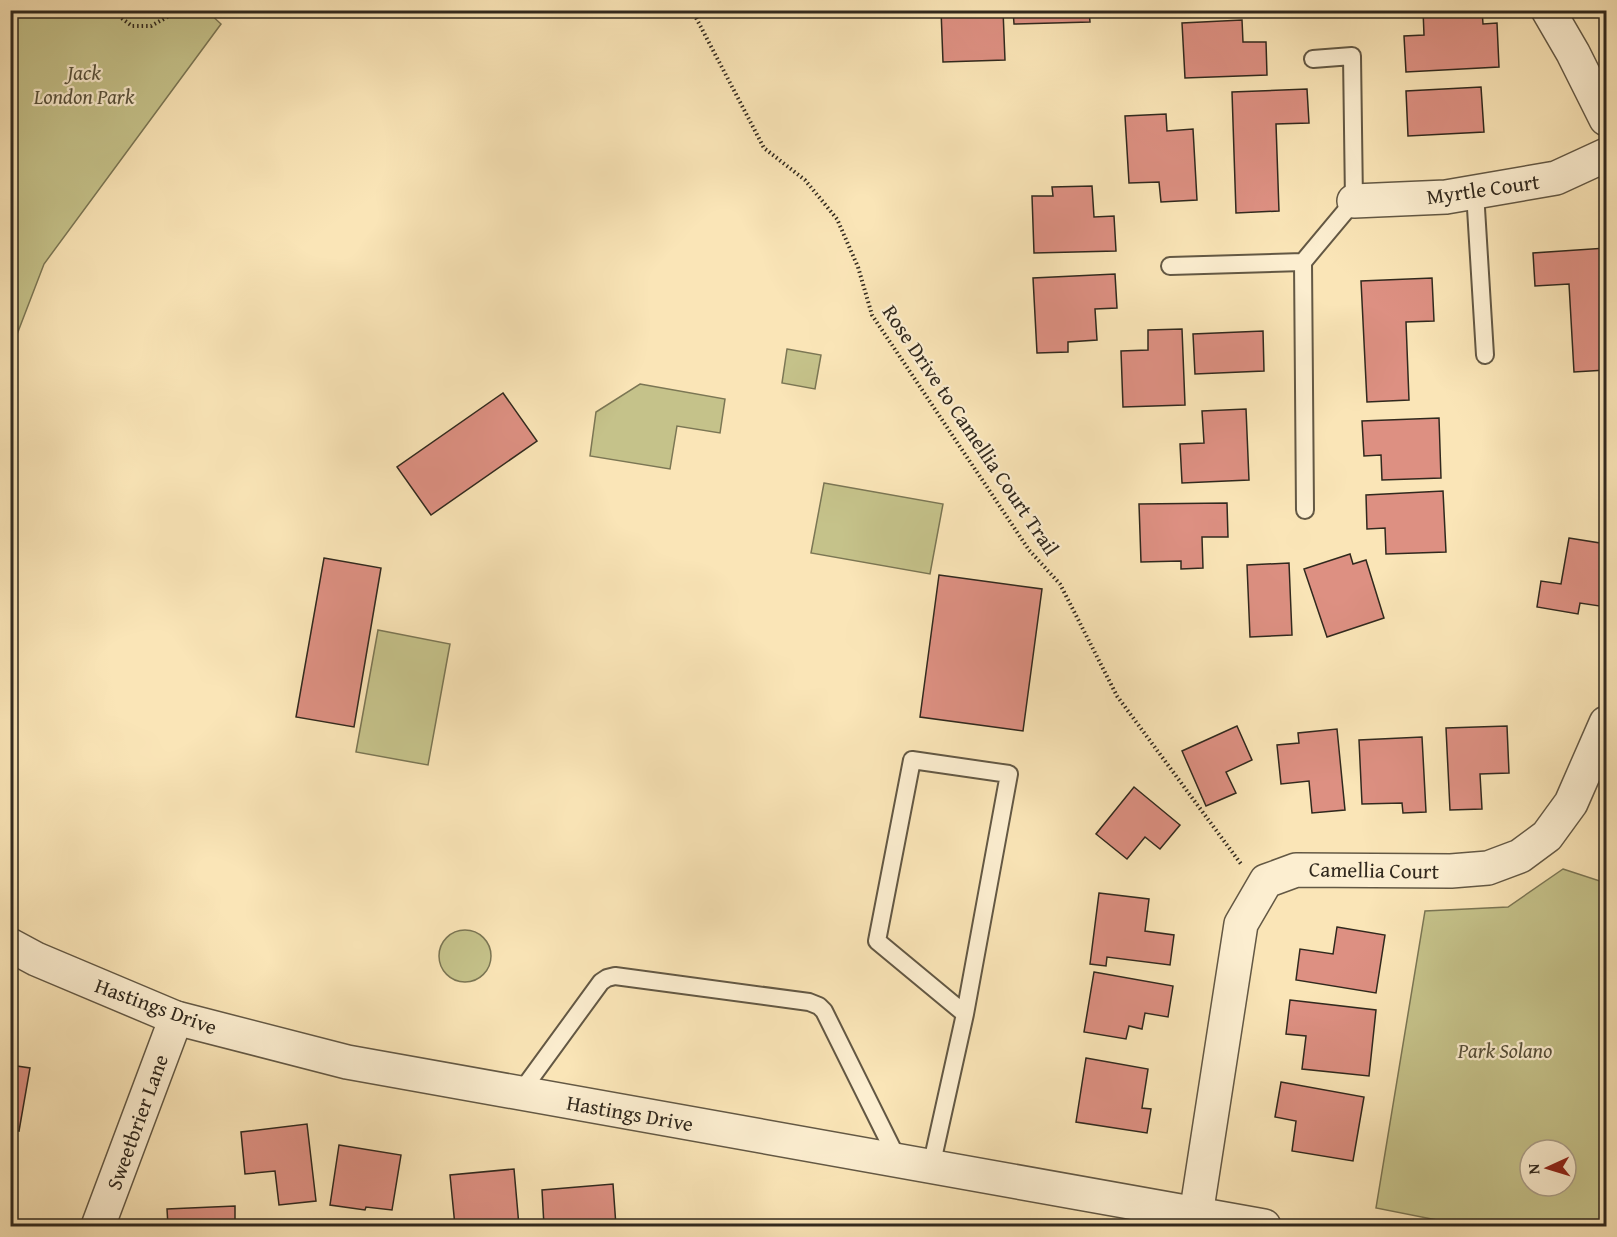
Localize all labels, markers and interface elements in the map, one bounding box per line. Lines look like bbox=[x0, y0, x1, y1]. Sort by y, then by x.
park label: Jack London Park bbox=[33, 57, 135, 112]
street label: Myrtle Court bbox=[1425, 166, 1542, 212]
street label: Rose Drive to Camellia Court Trail bbox=[875, 298, 1067, 562]
street label: Camellia Court bbox=[1309, 853, 1440, 887]
street label: Hastings Drive bbox=[91, 970, 221, 1042]
park label: Park Solano bbox=[1457, 1035, 1552, 1066]
street label: Sweetbrier Lane bbox=[98, 1050, 176, 1194]
street label: Hastings Drive bbox=[564, 1087, 696, 1139]
north arrow bbox=[1518, 1138, 1578, 1198]
text: N bbox=[1521, 1163, 1545, 1175]

